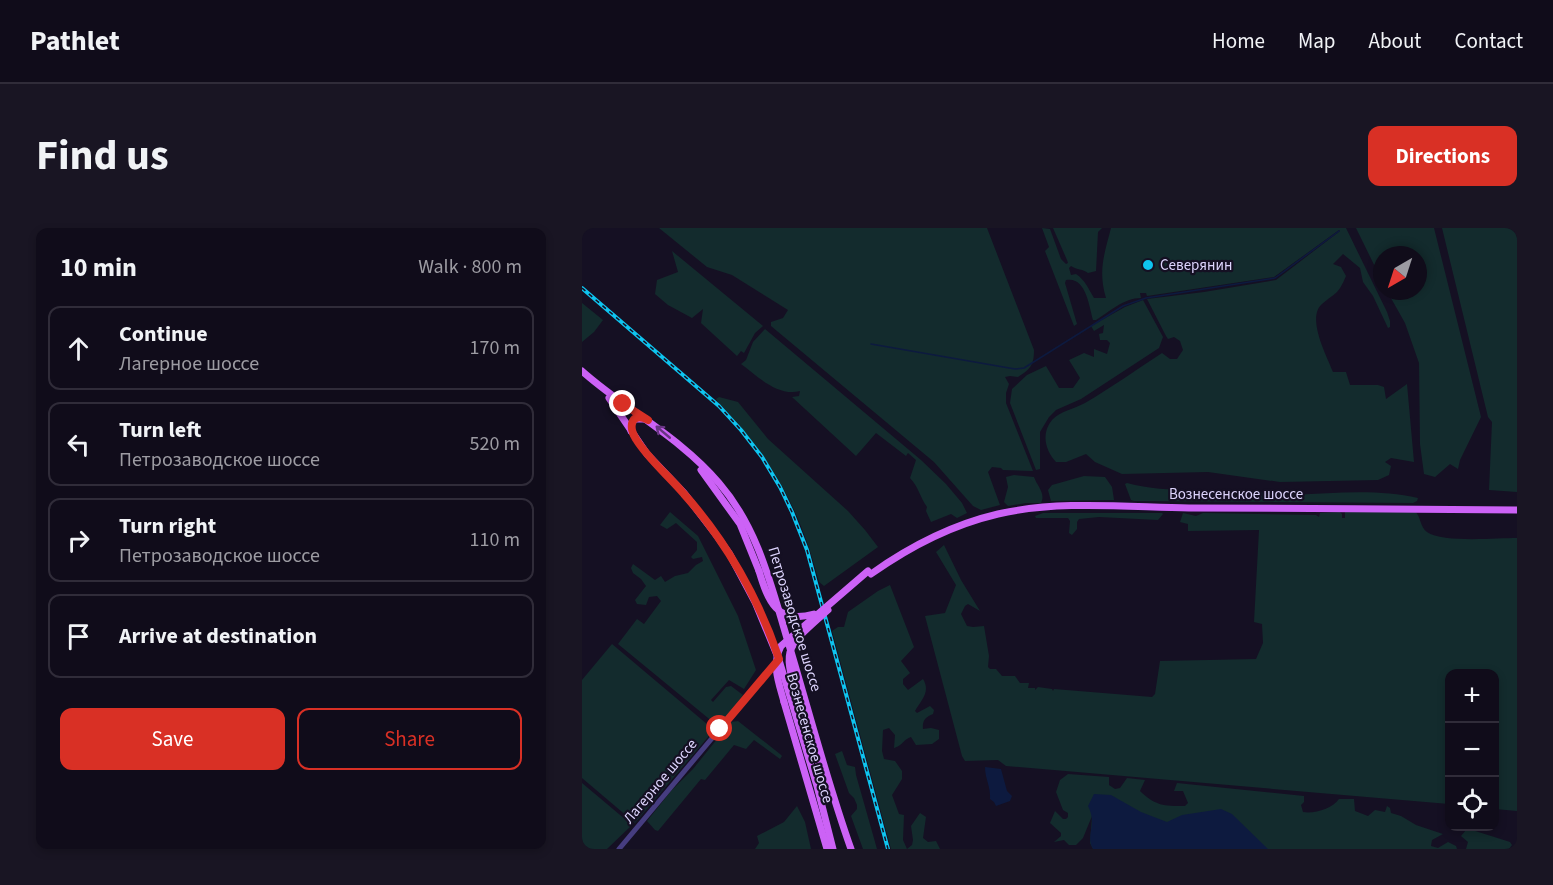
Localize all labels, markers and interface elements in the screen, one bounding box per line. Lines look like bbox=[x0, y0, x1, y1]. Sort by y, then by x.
text: Pathlet bbox=[30, 21, 120, 61]
text: Home bbox=[1212, 26, 1265, 56]
text: Map bbox=[1298, 26, 1336, 56]
text: About bbox=[1369, 26, 1421, 56]
text: Contact bbox=[1454, 26, 1523, 56]
text: Find us bbox=[36, 126, 169, 186]
button: Directions bbox=[1368, 126, 1517, 186]
north arrow bbox=[1373, 246, 1427, 300]
text: 10 min bbox=[60, 249, 137, 286]
text: Walk · 800 m bbox=[418, 253, 522, 281]
place label: Северянин bbox=[1160, 255, 1232, 276]
marker: Северянин bbox=[1141, 258, 1155, 272]
text: Continue bbox=[119, 318, 208, 350]
icon: ahead bbox=[62, 332, 95, 365]
text: 170 m bbox=[470, 334, 520, 362]
text: Лагерное шоссе bbox=[119, 350, 259, 378]
route end bbox=[609, 390, 635, 416]
text: Turn left bbox=[119, 414, 201, 446]
one-way arrow bbox=[655, 425, 671, 438]
icon: left bbox=[62, 428, 95, 461]
text: 520 m bbox=[470, 430, 520, 458]
text: Петрозаводское шоссе bbox=[119, 446, 320, 474]
street label: Вознесенское шоссе bbox=[1169, 484, 1303, 505]
text: Turn right bbox=[119, 510, 216, 542]
icon: right bbox=[62, 524, 95, 557]
text: 110 m bbox=[470, 526, 520, 554]
text: Петрозаводское шоссе bbox=[119, 542, 320, 570]
street label: Петрозаводское шоссе bbox=[762, 544, 827, 694]
icon: arrive bbox=[62, 620, 95, 653]
text: Arrive at destination bbox=[119, 620, 317, 652]
map controls bbox=[1445, 669, 1499, 831]
button: + bbox=[1445, 669, 1499, 723]
street label: Вознесенское шоссе bbox=[781, 671, 838, 806]
button: Save bbox=[60, 708, 285, 770]
button: Share bbox=[297, 708, 522, 770]
route start bbox=[706, 715, 732, 741]
button: − bbox=[1445, 723, 1499, 777]
street label: Лагерное шоссе bbox=[619, 734, 702, 828]
button: locate bbox=[1445, 777, 1499, 831]

